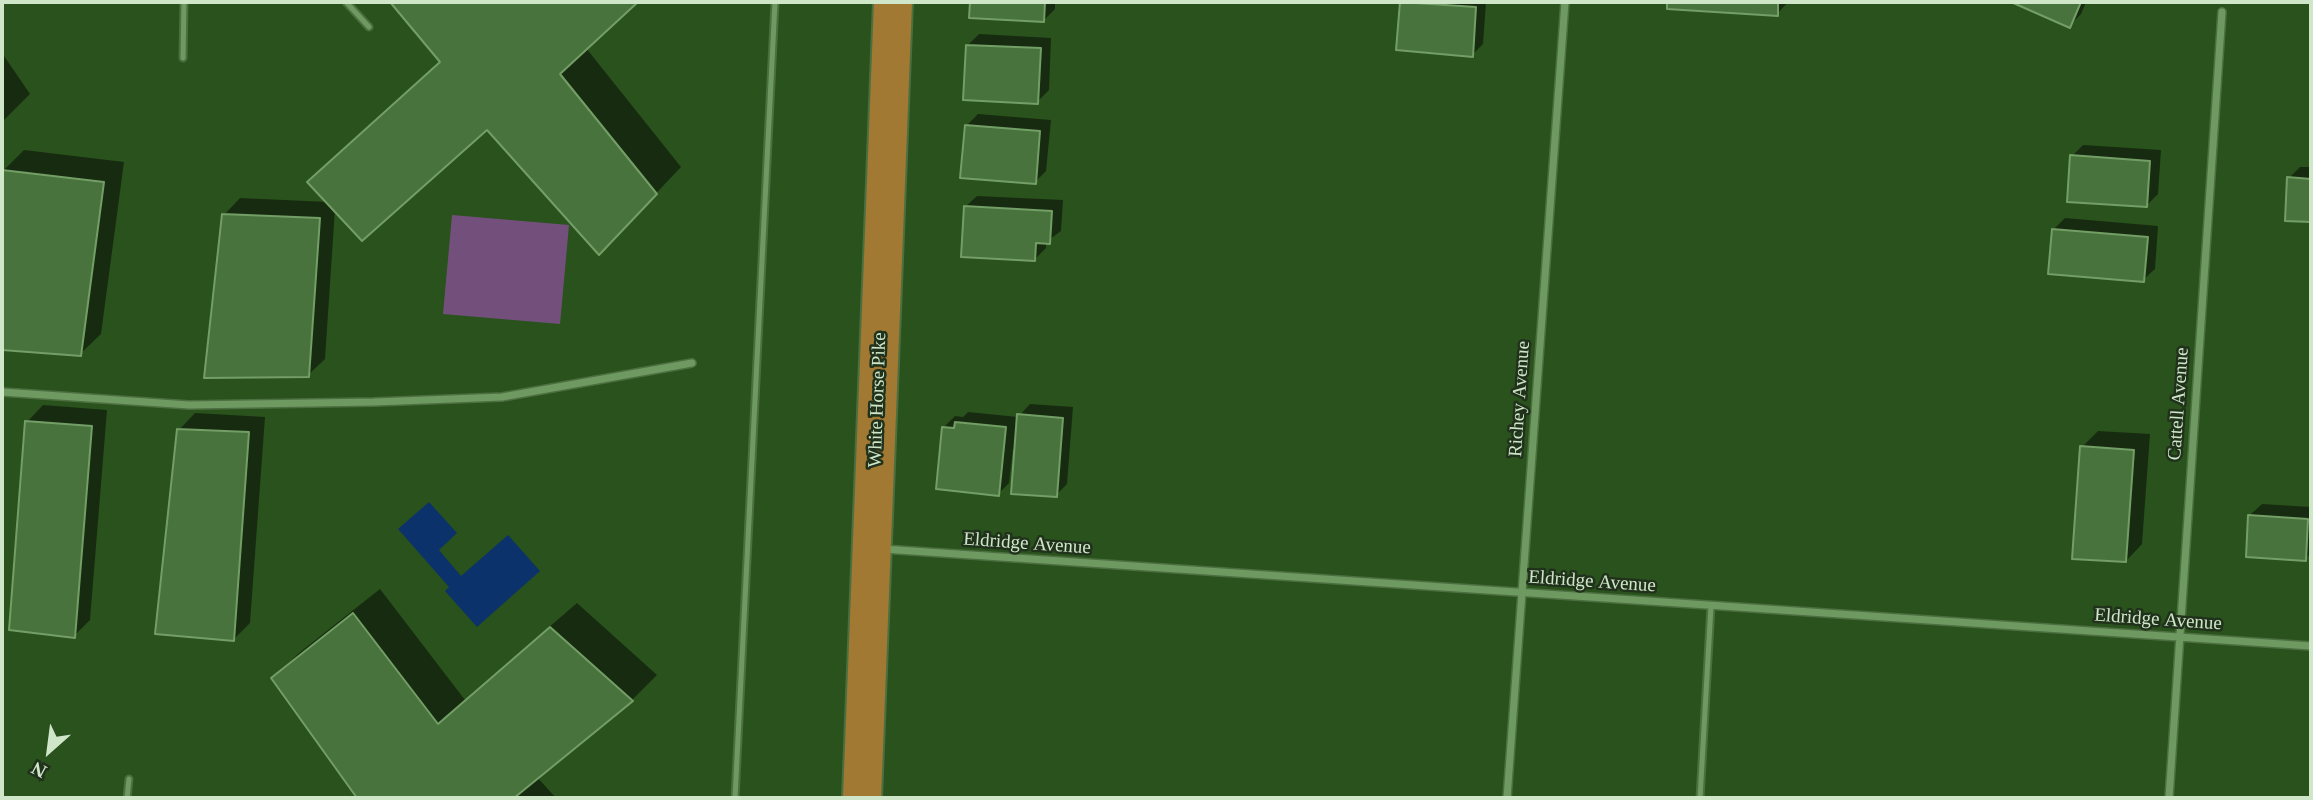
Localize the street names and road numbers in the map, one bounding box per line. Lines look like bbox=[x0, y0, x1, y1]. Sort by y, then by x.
street label: White Horse Pike bbox=[864, 332, 892, 468]
street label: Richey Avenue bbox=[1505, 340, 1535, 458]
street label: Cattell Avenue bbox=[2164, 347, 2194, 461]
street label: Eldridge Avenue bbox=[962, 528, 1092, 560]
street label: Eldridge Avenue bbox=[1527, 566, 1657, 598]
street label: Eldridge Avenue bbox=[2093, 604, 2223, 636]

